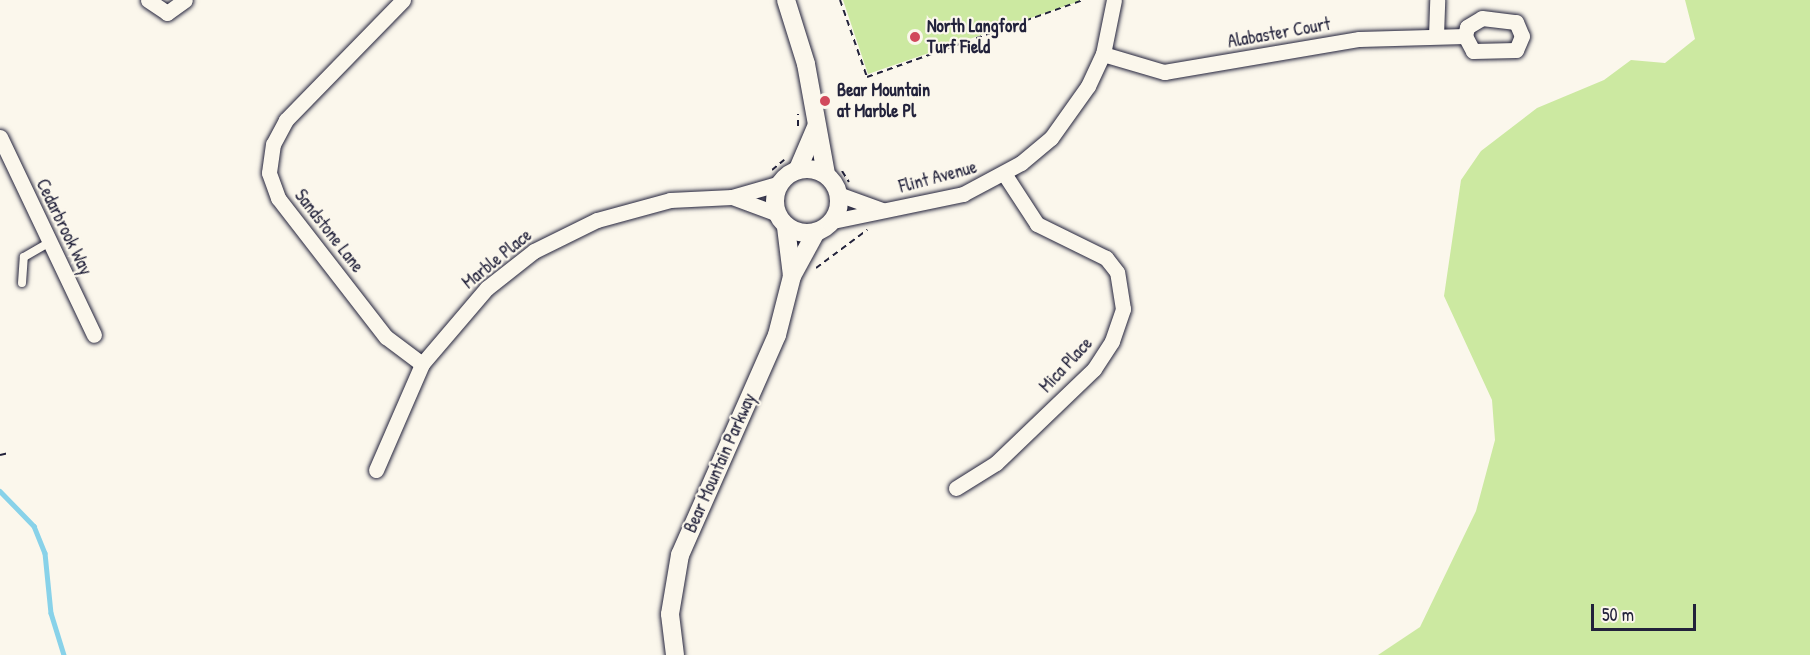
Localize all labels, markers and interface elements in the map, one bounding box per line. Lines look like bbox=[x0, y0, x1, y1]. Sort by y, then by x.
street label: Alabaster Court bbox=[1226, 13, 1332, 53]
place label: North Langford Turf Field bbox=[927, 16, 1026, 58]
marker: North Langford Turf Field bbox=[908, 30, 922, 44]
place label: Bear Mountain at Marble Pl bbox=[837, 80, 930, 122]
marker: Bear Mountain at Marble Pl bbox=[818, 94, 832, 108]
street label: Flint Avenue bbox=[897, 156, 979, 198]
street label: Cedarbrook Way bbox=[31, 175, 97, 279]
street label: Sandstone Lane bbox=[290, 185, 368, 277]
street label: Marble Place bbox=[458, 225, 536, 293]
street label: Mica Place bbox=[1035, 333, 1097, 397]
street label: Bear Mountain Parkway bbox=[680, 390, 760, 536]
scale bar bbox=[1594, 592, 1699, 630]
text: 50 m bbox=[1602, 602, 1634, 627]

